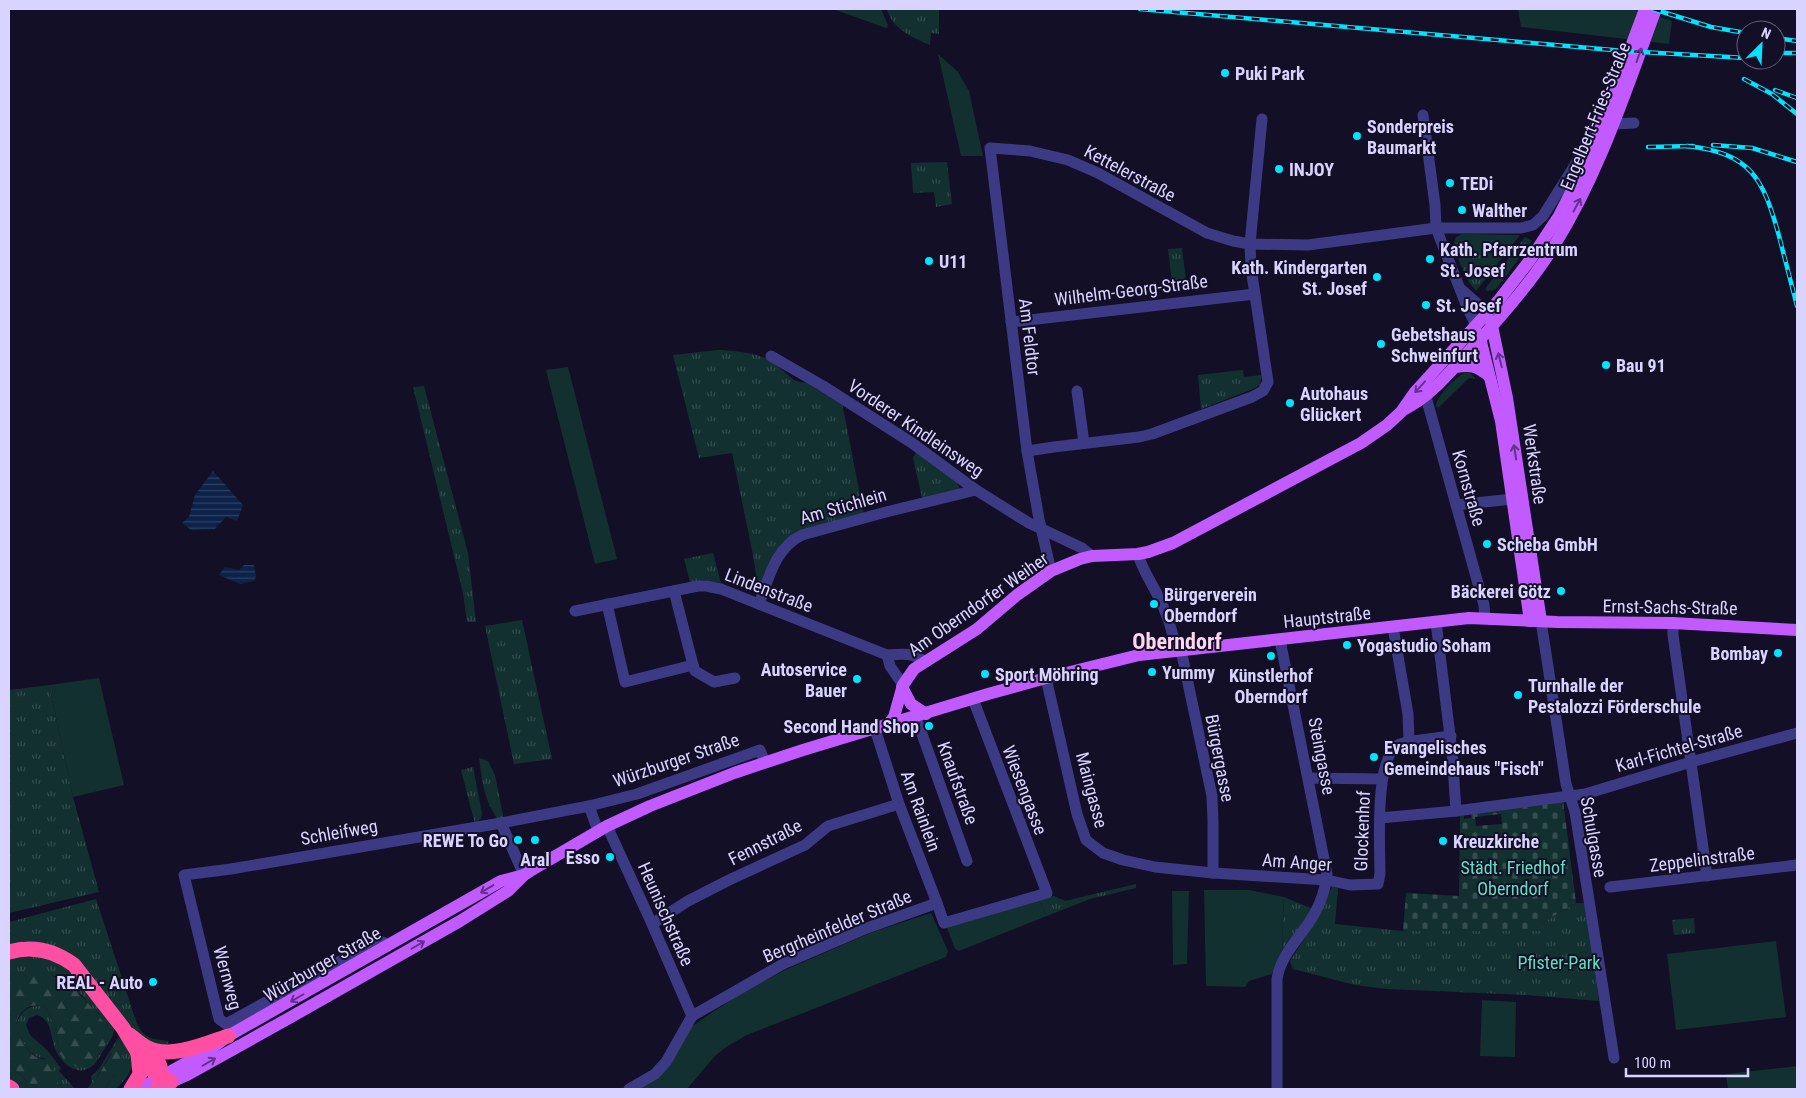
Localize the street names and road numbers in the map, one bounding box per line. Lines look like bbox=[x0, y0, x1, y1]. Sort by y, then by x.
street label: Engelbert-Fries-Straße bbox=[1556, 39, 1634, 193]
street label: Kettelerstraße bbox=[1081, 140, 1179, 206]
street label: Wilhelm-Georg-Straße bbox=[1053, 270, 1209, 310]
street label: Am Feldtor bbox=[1015, 297, 1045, 377]
street label: Vorderer Kindleinsweg bbox=[844, 375, 988, 481]
street label: Werkstraße bbox=[1519, 423, 1551, 505]
street label: Kornstraße bbox=[1448, 448, 1490, 528]
street label: Am Stichlein bbox=[797, 484, 889, 528]
street label: Am Oberndorfer Weiher bbox=[904, 547, 1052, 660]
street label: Lindenstraße bbox=[722, 564, 816, 616]
street label: Ernst-Sachs-Straße bbox=[1602, 595, 1738, 619]
street label: Hauptstraße bbox=[1282, 602, 1372, 632]
street label: Bürgergasse bbox=[1201, 712, 1239, 804]
street label: Steingasse bbox=[1304, 716, 1340, 796]
street label: Karl-Fichtel-Straße bbox=[1613, 720, 1745, 776]
street label: Würzburger Straße bbox=[610, 729, 742, 791]
street label: Knaufstraße bbox=[933, 739, 983, 827]
street label: Wiesengasse bbox=[998, 742, 1052, 838]
street label: Maingasse bbox=[1072, 750, 1112, 830]
street label: Am Rainlein bbox=[897, 768, 945, 854]
street label: Glockenhof bbox=[1350, 790, 1374, 872]
street label: Schulgasse bbox=[1577, 795, 1611, 879]
street label: Schleifweg bbox=[299, 815, 379, 849]
street label: Fennstraße bbox=[725, 815, 805, 869]
street label: Zeppelinstraße bbox=[1648, 842, 1756, 876]
street label: Am Anger bbox=[1261, 849, 1333, 875]
street label: Heunischstraße bbox=[634, 859, 698, 969]
street label: Bergrheinfelder Straße bbox=[760, 885, 914, 967]
street label: Würzburger Straße bbox=[260, 922, 384, 1006]
street label: Wernweg bbox=[209, 944, 247, 1012]

